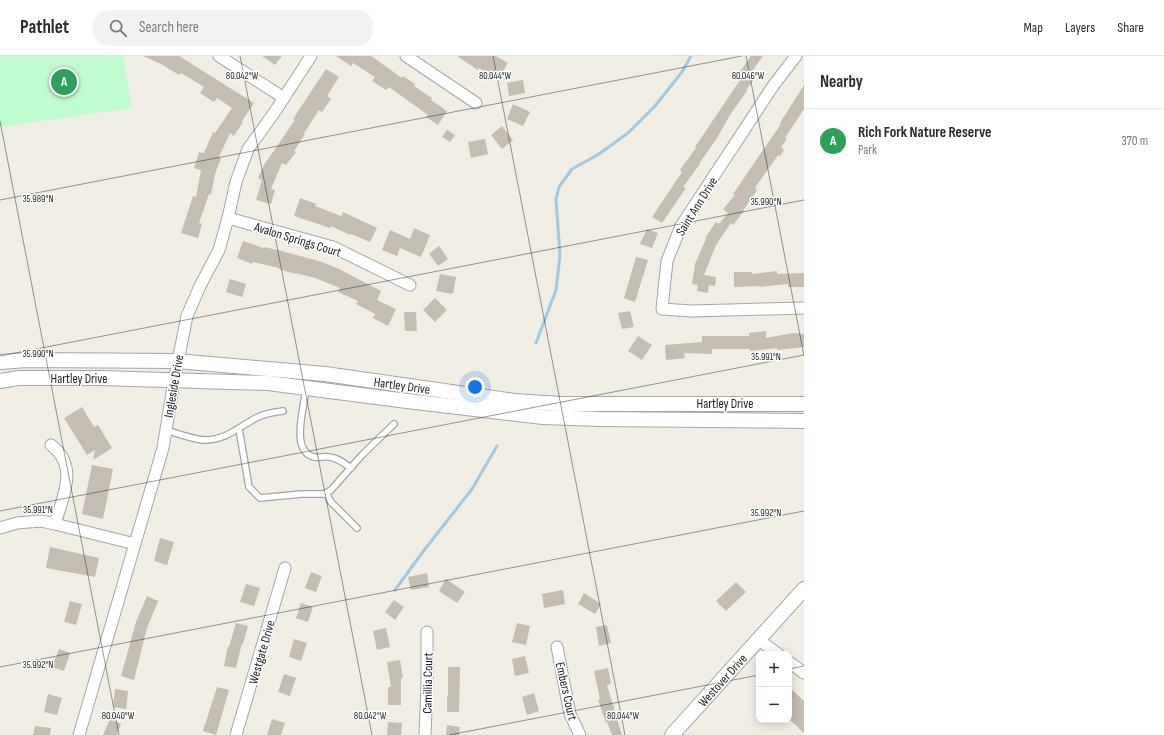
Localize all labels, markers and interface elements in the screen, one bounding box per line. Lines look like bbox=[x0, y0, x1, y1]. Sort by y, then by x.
search box bbox=[93, 10, 373, 46]
text: Pathlet bbox=[20, 16, 69, 39]
icon: search bbox=[107, 17, 129, 39]
text: Search here bbox=[139, 18, 199, 37]
text: Map bbox=[1023, 19, 1043, 36]
text: Layers bbox=[1065, 19, 1095, 36]
text: Share bbox=[1117, 19, 1144, 36]
pin: A bbox=[51, 67, 77, 97]
text: 80.042°W bbox=[226, 70, 259, 82]
text: 80.044°W bbox=[479, 70, 512, 82]
text: 80.046°W bbox=[732, 70, 765, 82]
text: Nearby bbox=[820, 72, 863, 92]
text: Rich Fork Nature Reserve bbox=[858, 123, 992, 142]
text: A bbox=[830, 133, 836, 149]
text: 370 m bbox=[1121, 133, 1148, 149]
text: Park bbox=[858, 142, 877, 158]
street label: Saint Ann Drive bbox=[672, 174, 721, 239]
text: 35.989°N bbox=[22, 193, 54, 205]
text: 35.990°N bbox=[750, 196, 782, 208]
street label: Avalon Springs Court bbox=[251, 219, 343, 261]
text: 35.990°N bbox=[22, 348, 54, 360]
text: 35.991°N bbox=[751, 351, 781, 363]
street label: Ingleside Drive bbox=[161, 354, 187, 419]
street label: Hartley Drive bbox=[51, 371, 107, 387]
street label: Hartley Drive bbox=[373, 374, 431, 398]
your location bbox=[465, 377, 485, 397]
street label: Hartley Drive bbox=[697, 396, 753, 412]
text: 35.991°N bbox=[23, 504, 53, 516]
text: 35.992°N bbox=[751, 507, 781, 519]
street label: Westgate Drive bbox=[245, 618, 279, 686]
street label: Westover Drive bbox=[695, 651, 751, 711]
map controls bbox=[756, 651, 792, 723]
button: + bbox=[756, 651, 792, 687]
street label: Camillia Court bbox=[419, 652, 437, 714]
text: 35.992°N bbox=[23, 659, 53, 671]
street label: Embers Court bbox=[552, 660, 581, 722]
button: − bbox=[756, 687, 792, 723]
text: 80.040°W bbox=[102, 710, 135, 722]
text: 80.042°W bbox=[354, 710, 387, 722]
text: 80.044°W bbox=[607, 710, 640, 722]

